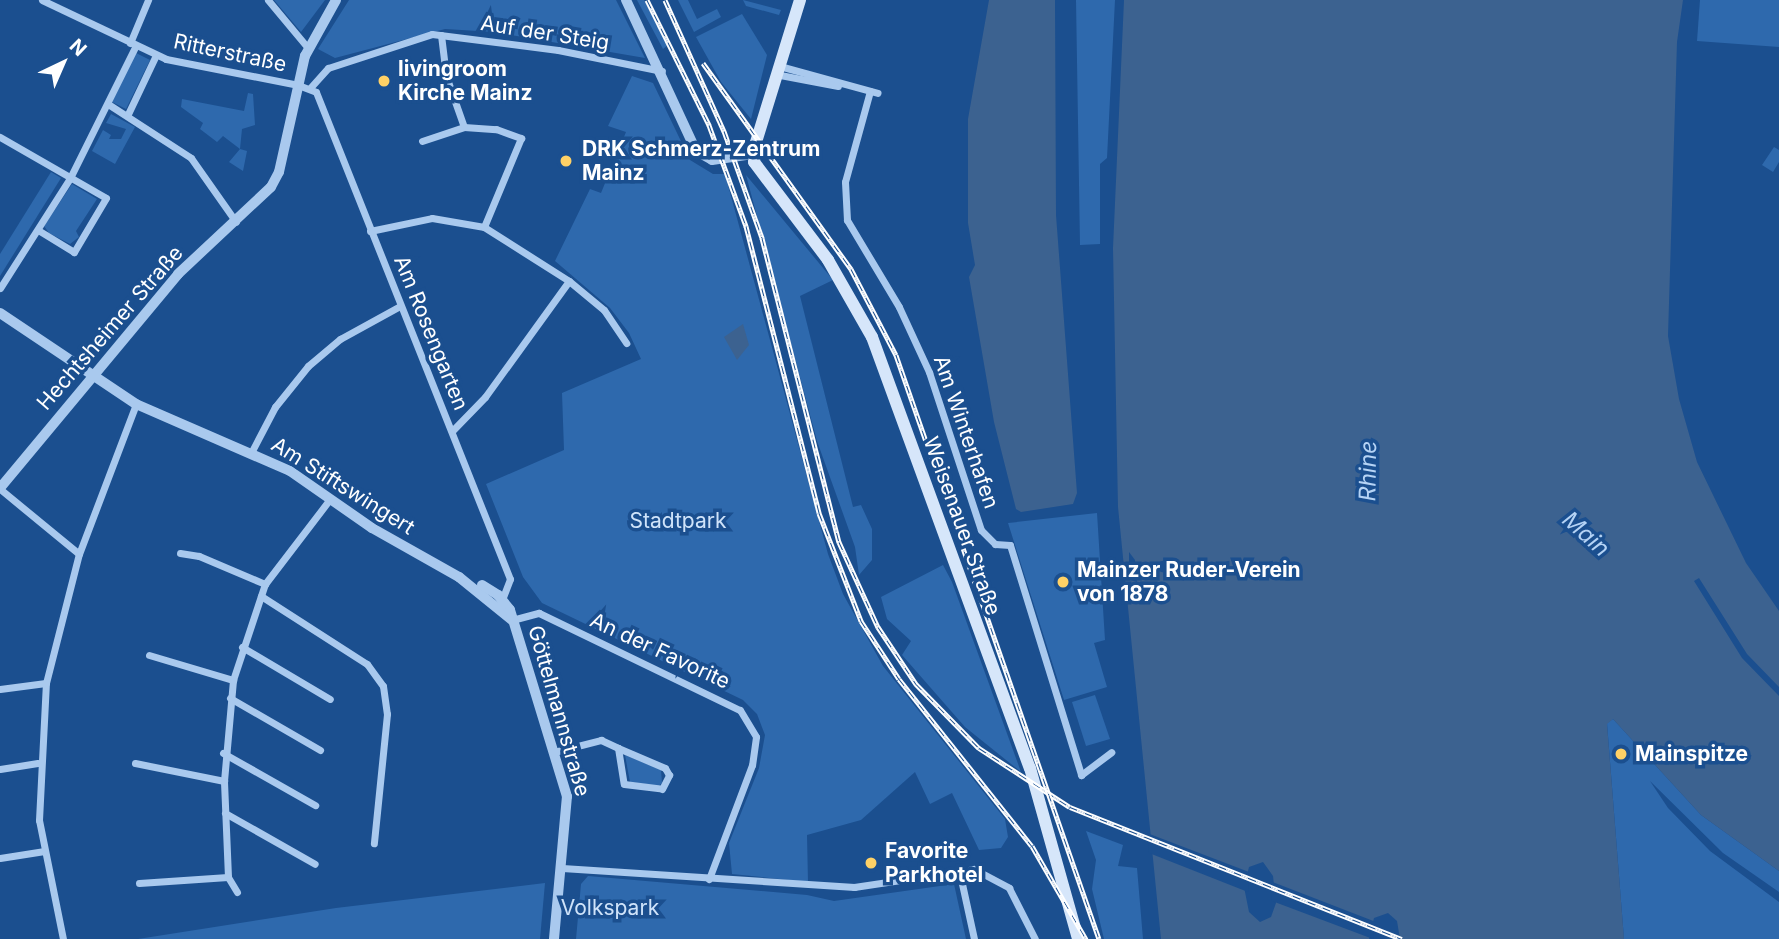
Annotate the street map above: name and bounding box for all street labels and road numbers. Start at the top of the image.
street label: Auf der Steig [479,10,611,56]
street label: Ritterstraße [171,29,289,77]
street label: Hechtsheimer Straße [32,241,188,415]
street label: Am Rosengarten [388,252,474,414]
street label: Am Winterhafen [928,352,1004,512]
street label: Am Stiftswingert [267,432,419,540]
street label: Weisenauer Straße [918,433,1006,619]
street label: An der Favorite [586,608,734,694]
street label: Göttelmannstraße [523,623,595,799]

